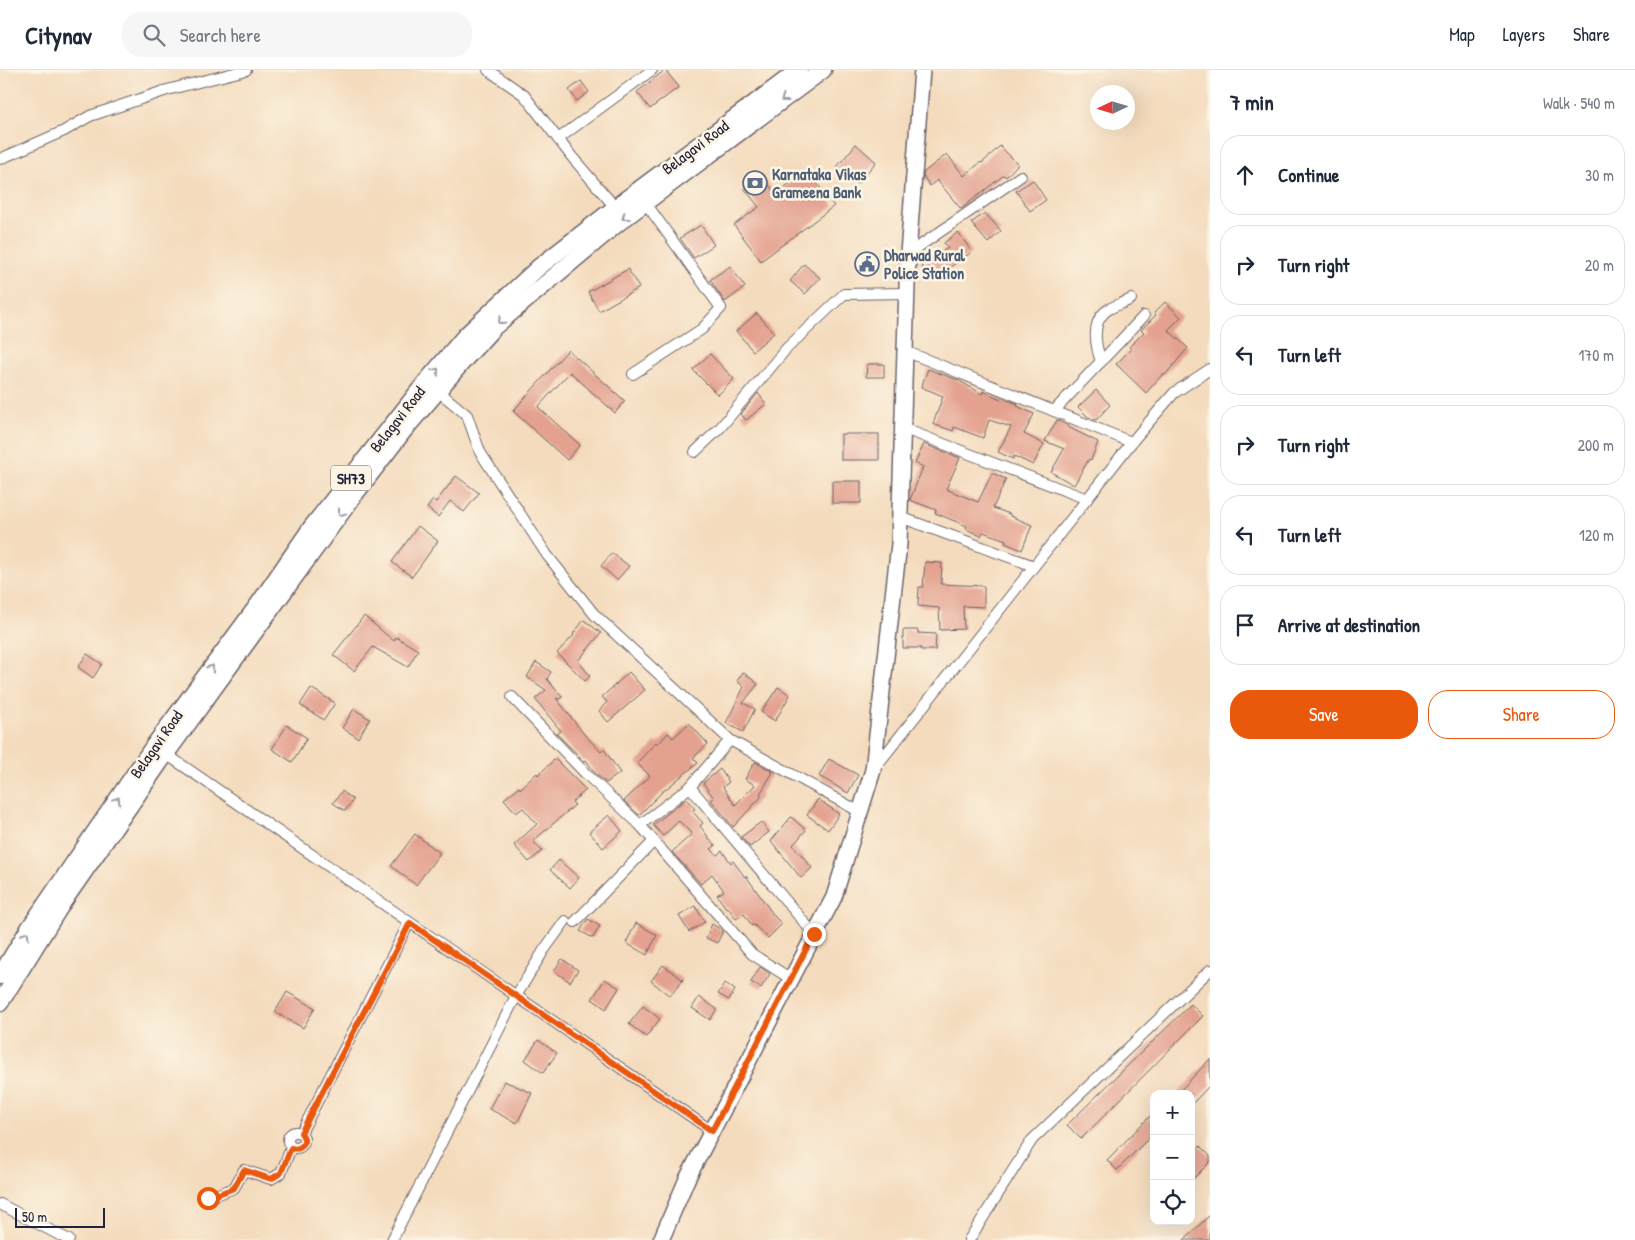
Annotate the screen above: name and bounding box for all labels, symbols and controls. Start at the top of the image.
search box [122,12,472,57]
text: Citynav [25,19,92,51]
icon: search [140,21,168,49]
text: Search here [180,22,261,48]
text: Map [1449,22,1475,47]
text: Layers [1503,22,1545,47]
text: Share [1573,22,1610,47]
north arrow [1090,85,1135,130]
text: 7 min [1230,88,1274,117]
text: Walk · 540 m [1543,92,1615,114]
one-way arrow [780,93,790,102]
street label: Belagavi Road [657,115,733,179]
icon: ahead [1231,161,1259,189]
text: Continue [1278,162,1339,188]
place label: Karnataka Vikas Grameena Bank [772,163,867,203]
text: 30 m [1585,164,1614,186]
bank icon: Karnataka Vikas Grameena Bank [742,170,768,196]
one-way arrow [621,211,631,220]
place label: Dharwad Rural Police Station [884,244,965,284]
public building icon: Dharwad Rural Police Station [854,251,880,277]
icon: right [1231,251,1259,279]
text: Turn right [1278,252,1349,278]
text: 20 m [1585,254,1614,276]
one-way arrow [497,315,506,324]
icon: left [1231,341,1259,369]
text: Turn left [1278,342,1341,368]
text: 170 m [1579,344,1614,366]
one-way arrow [430,368,438,377]
street label: Belagavi Road [364,381,430,457]
icon: right [1231,431,1259,459]
text: Turn right [1278,432,1349,458]
text: 200 m [1578,434,1614,456]
road number: SH73 [331,466,371,490]
one-way arrow [338,507,347,517]
icon: left [1231,521,1259,549]
text: Turn left [1278,522,1341,548]
text: 120 m [1579,524,1614,546]
icon: arrive [1231,611,1259,639]
text: Arrive at destination [1278,612,1420,638]
one-way arrow [205,664,214,674]
button: Save [1230,690,1418,739]
button: Share [1428,690,1615,739]
street label: Belagavi Road [125,706,187,782]
one-way arrow [110,796,120,805]
route end [803,923,826,946]
one-way arrow [19,931,29,940]
map controls [1150,1090,1195,1225]
button: + [1150,1090,1195,1135]
button: − [1150,1135,1195,1180]
button: locate [1150,1180,1195,1225]
route start [197,1187,220,1210]
scale bar [15,1205,105,1228]
text: 50 m [22,1207,47,1226]

